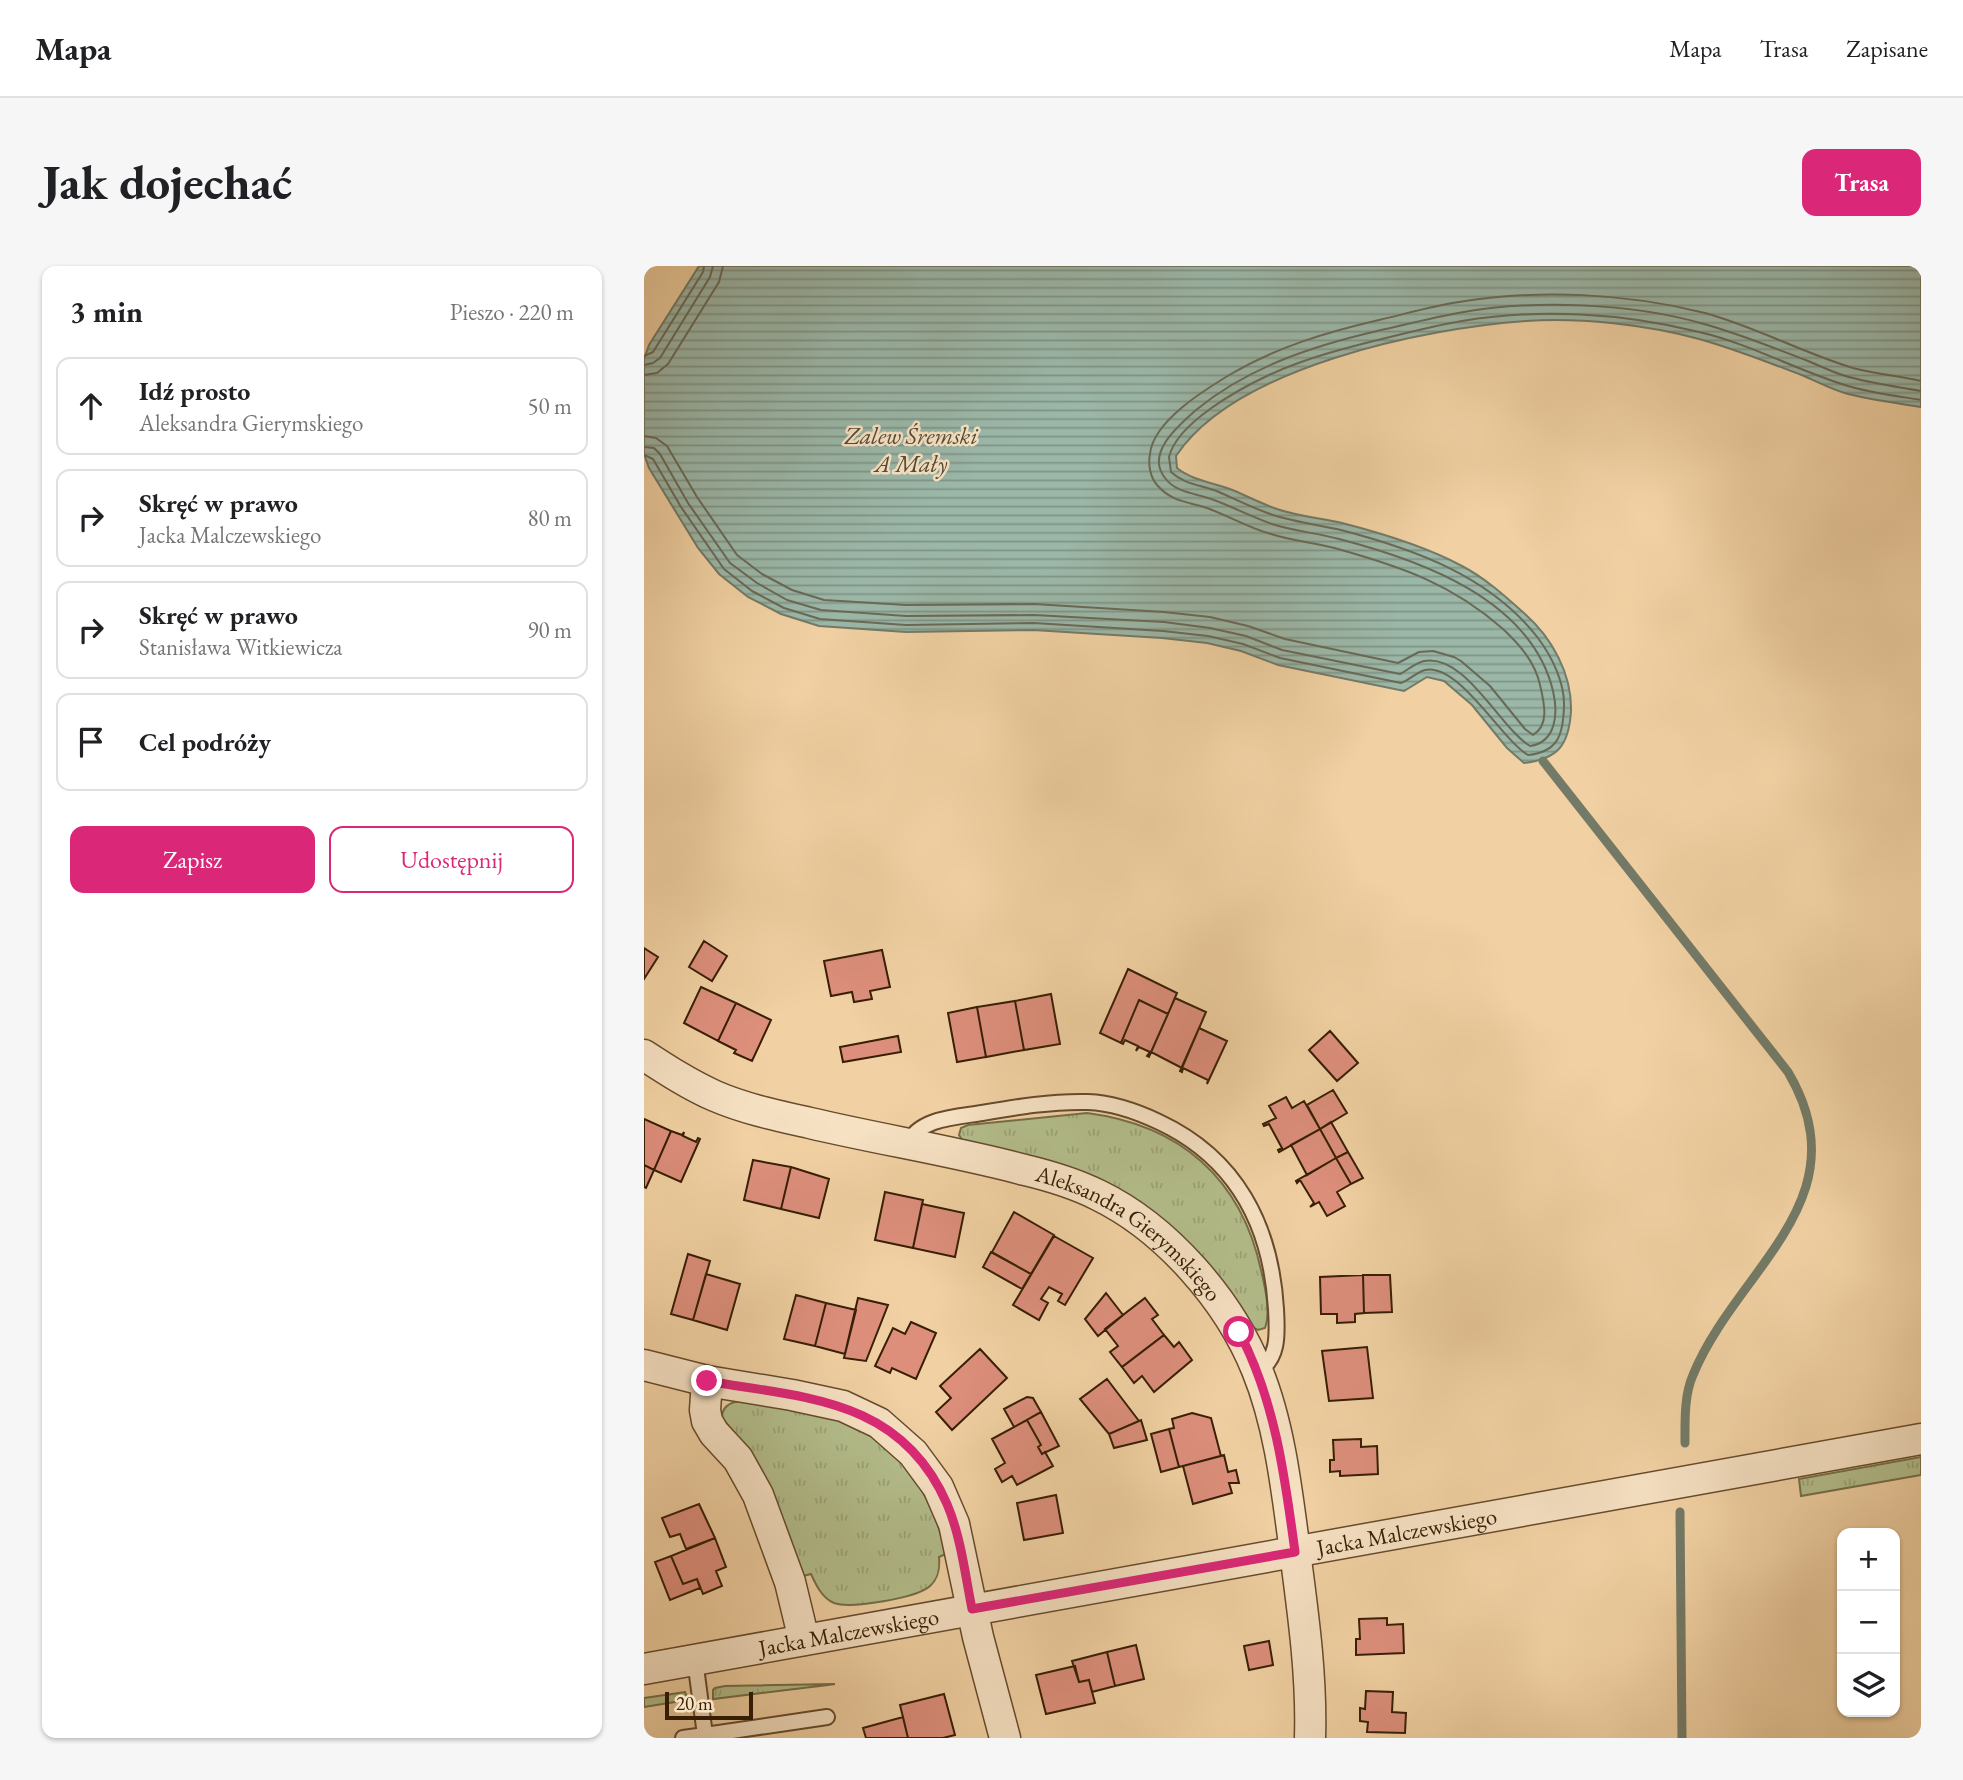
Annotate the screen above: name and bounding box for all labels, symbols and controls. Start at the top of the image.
text: Mapa [35,27,112,70]
text: Mapa [1669,33,1722,64]
text: Trasa [1760,33,1808,64]
text: Zapisane [1846,33,1928,64]
button: Trasa [1802,149,1921,216]
text: Jak dojechać [42,150,292,214]
text: 3 min [70,292,143,331]
text: Pieszo · 220 m [450,297,574,327]
text: Idź prosto [139,374,250,408]
icon: ahead [72,387,110,425]
text: 50 m [527,391,572,421]
text: Aleksandra Gierymskiego [139,408,363,438]
water label: Zalew Śremski A Mały [843,420,978,479]
text: Skręć w prawo [139,486,298,520]
icon: right [72,499,110,537]
text: 80 m [527,503,572,533]
text: Jacka Malczewskiego [139,520,321,550]
text: Skręć w prawo [139,598,298,632]
icon: right [72,611,110,649]
text: 90 m [527,615,572,645]
text: Stanisława Witkiewicza [139,632,343,662]
icon: arrive [72,723,110,761]
text: Cel podróży [139,725,271,759]
button: Zapisz [70,826,315,893]
button: Udostępnij [329,826,574,893]
street label: Aleksandra Gierymskiego [1031,1158,1229,1307]
route start [1223,1316,1254,1347]
route end [691,1365,722,1396]
street label: Jacka Malczewskiego [1312,1501,1499,1563]
map controls [1837,1528,1900,1717]
button: + [1837,1528,1900,1591]
button: − [1837,1591,1900,1654]
street label: Jacka Malczewskiego [754,1601,941,1663]
button: layers [1837,1654,1900,1717]
scale bar [665,1689,752,1721]
text: 20 m [676,1691,713,1716]

